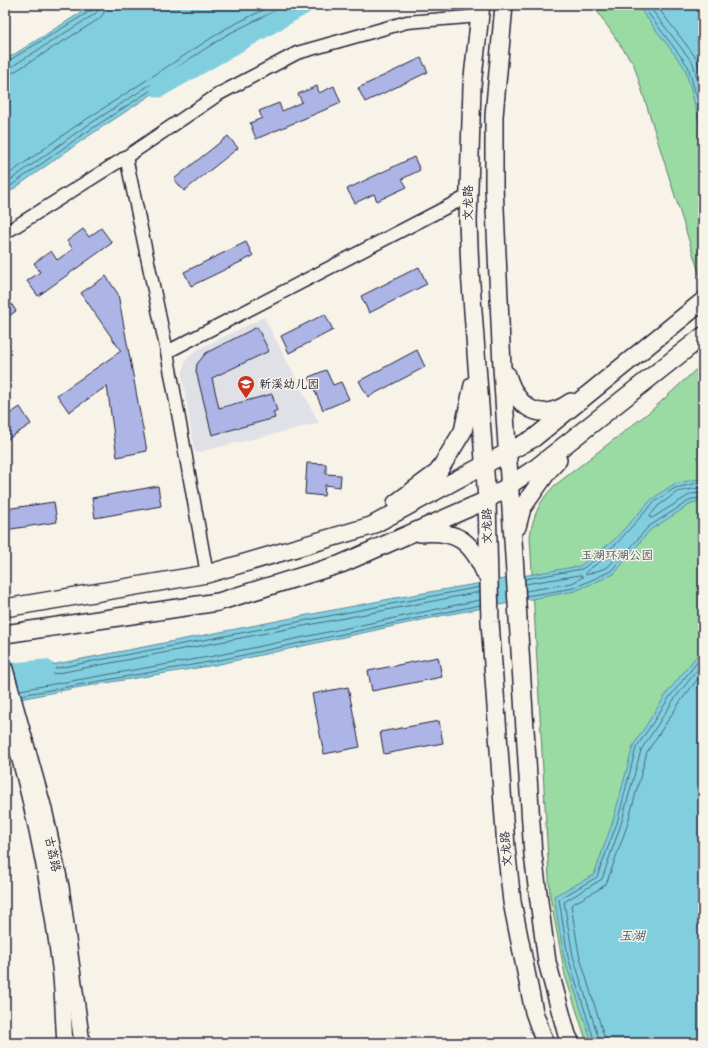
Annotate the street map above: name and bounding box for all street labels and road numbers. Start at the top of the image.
street label: 文龙路 [461,185,476,221]
street label: 文龙路 [480,508,495,544]
street label: 文龙路 [497,830,516,868]
street label: 古荔路 [41,835,64,873]

